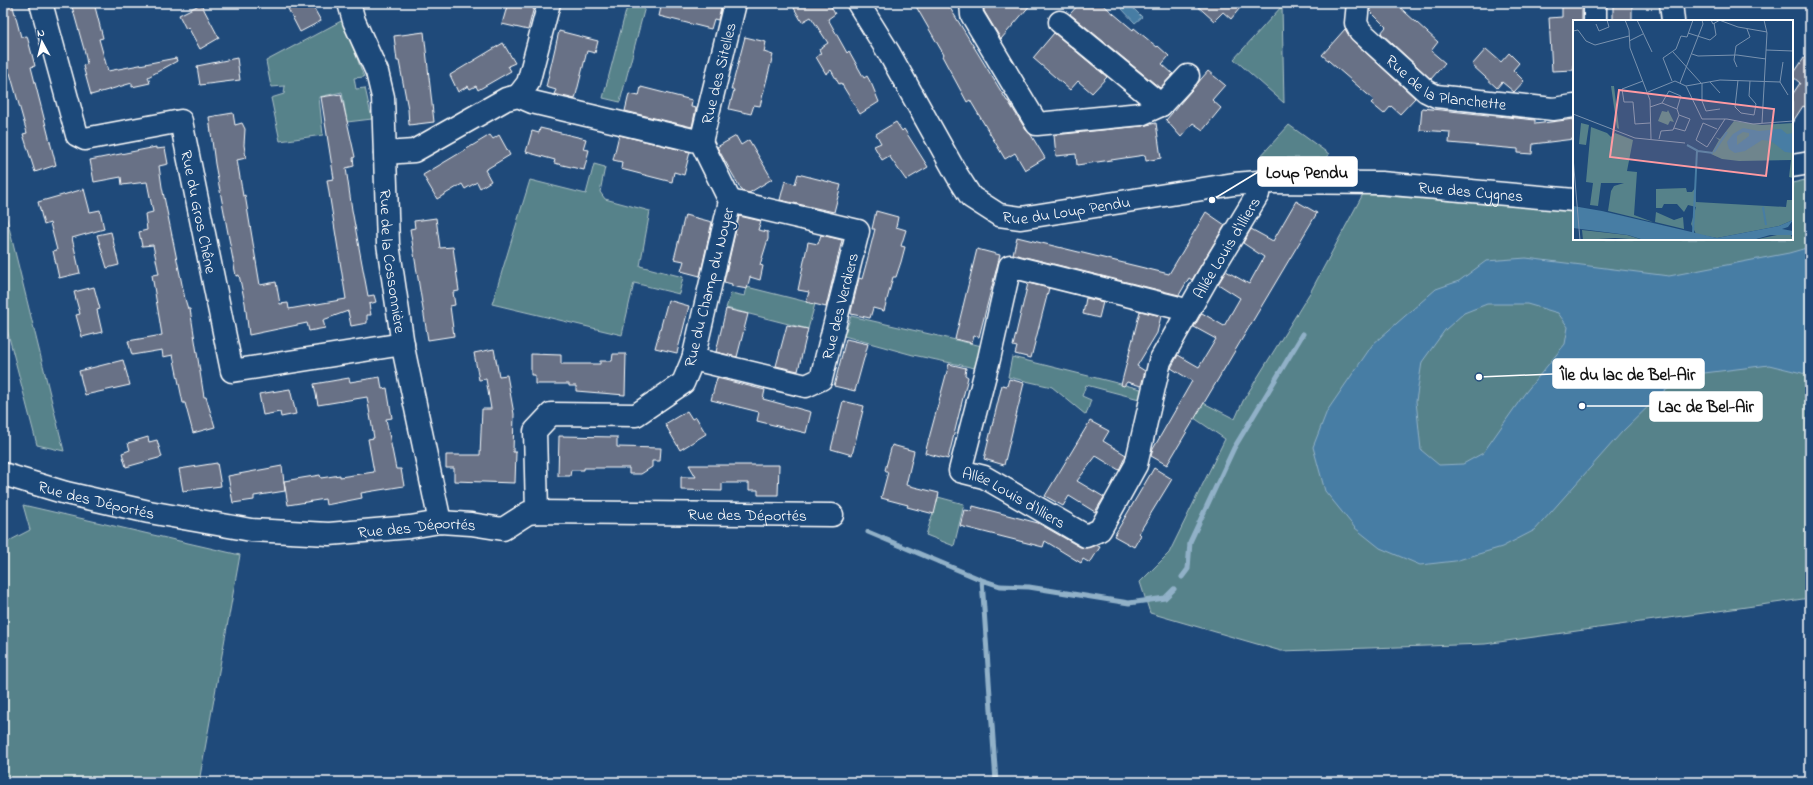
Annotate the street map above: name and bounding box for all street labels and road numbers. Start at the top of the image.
street label: Rue des Sitelles [696,20,744,127]
street label: Rue de la Planchette [1379,50,1508,118]
street label: Rue du Gros Chêne [173,148,222,277]
street label: Rue des Cygnes [1417,176,1524,209]
street label: Rue de la Cossonnière [372,189,411,336]
street label: Rue du Loup Pendu [1001,191,1132,232]
street label: Allée Louis d'Illiers [1188,193,1268,304]
street label: Rue du Champ du Noyer [679,205,741,370]
street label: Rue des Verdiers [816,251,866,362]
street label: Allée Louis d'Illiers [959,462,1070,536]
street label: Rue des Déportés [35,475,156,527]
street label: Rue des Déportés [688,504,807,529]
street label: Rue des Déportés [357,512,478,545]

